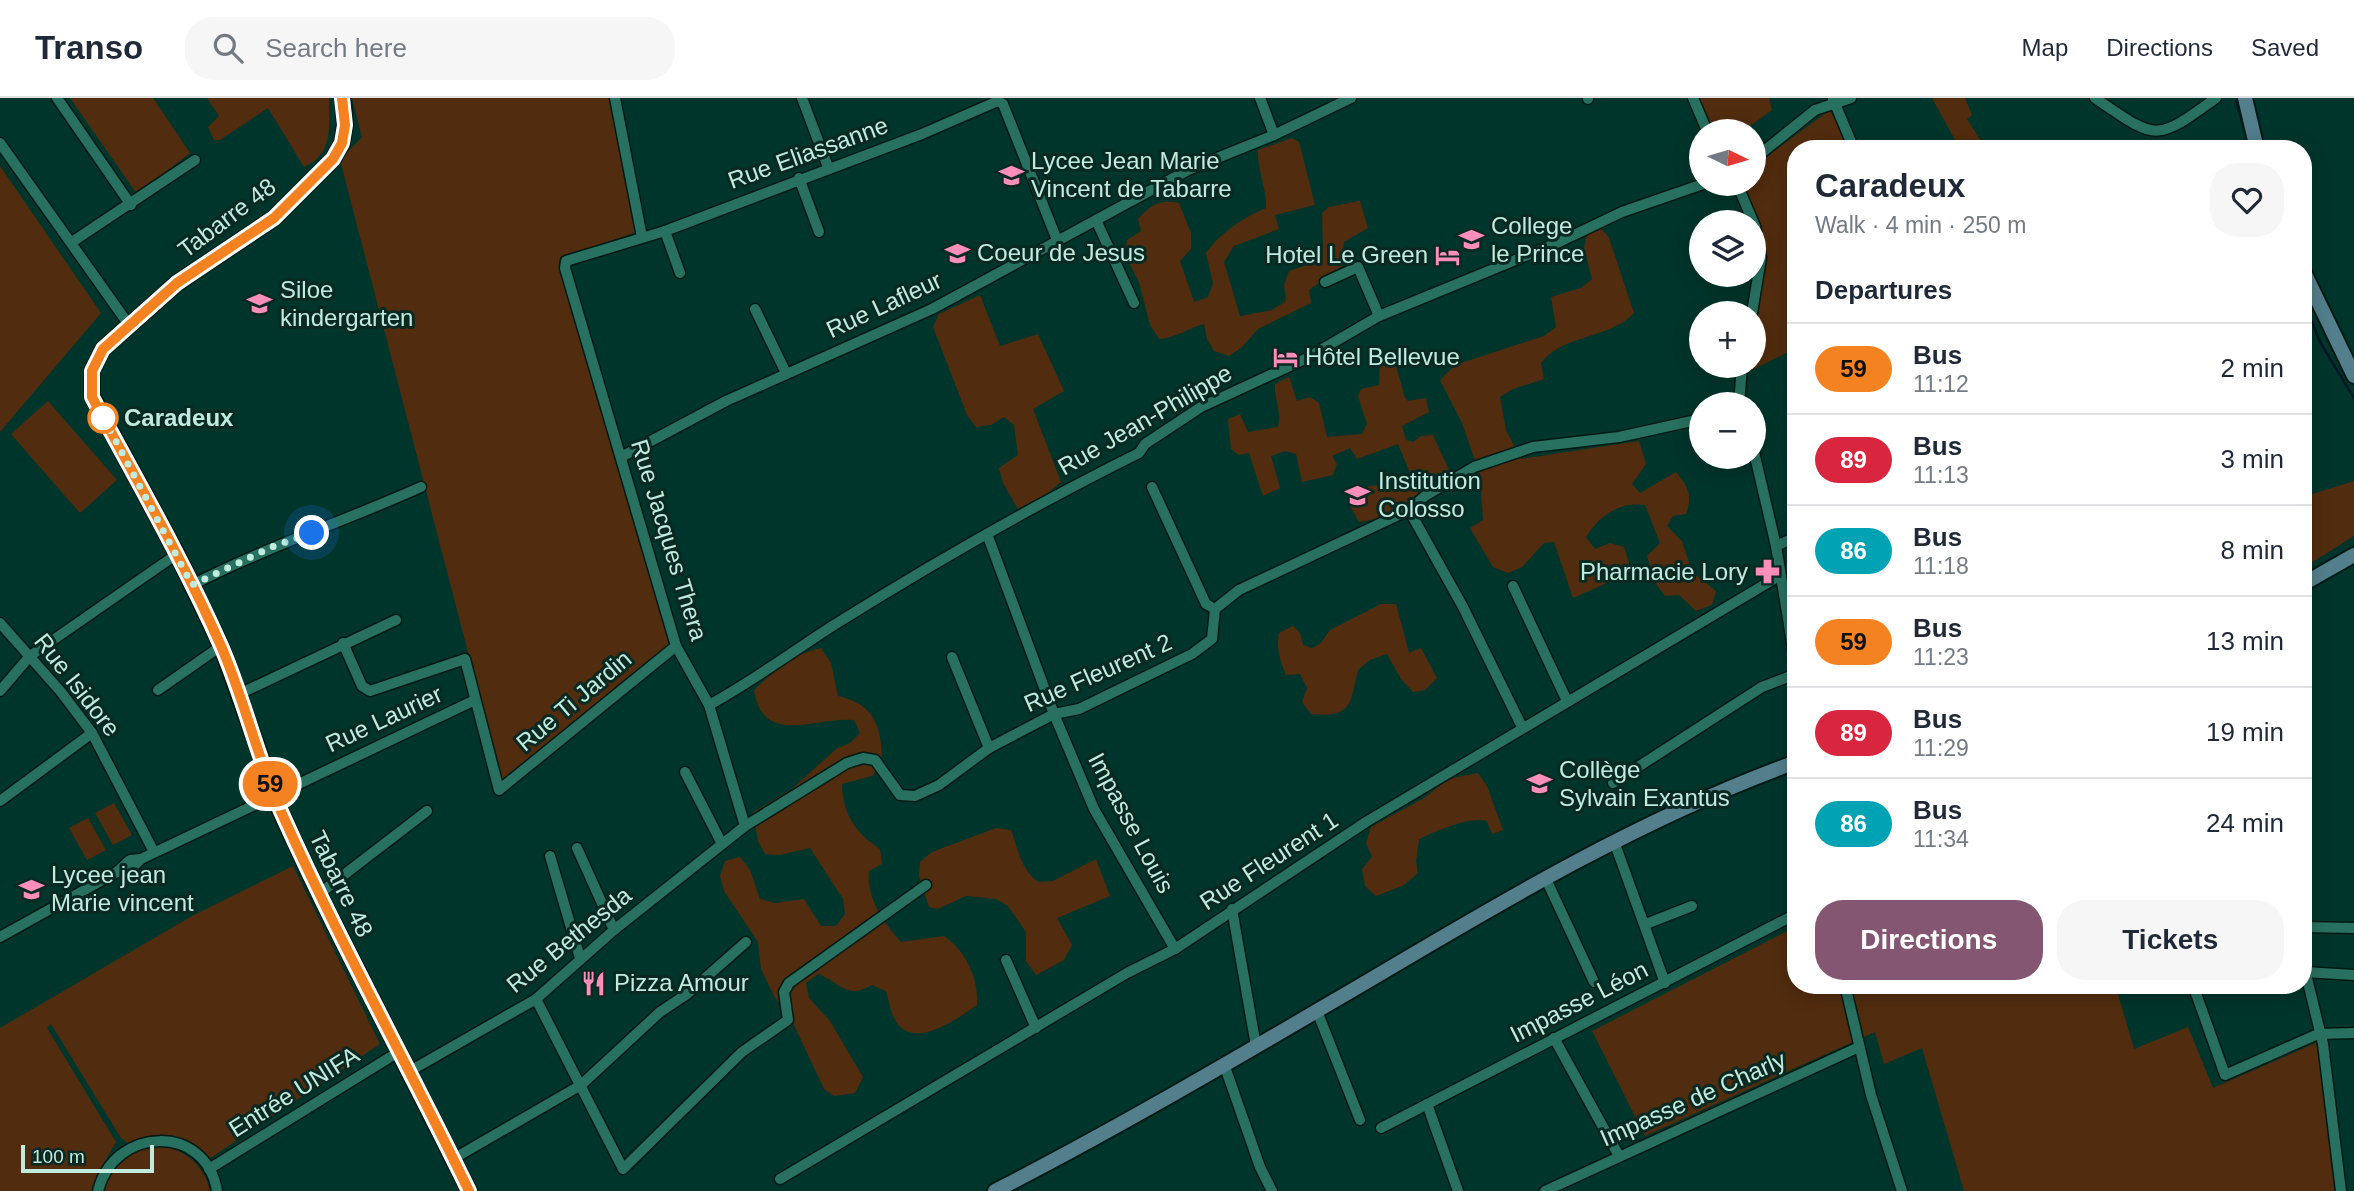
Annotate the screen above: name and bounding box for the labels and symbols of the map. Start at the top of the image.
street label: Rue Eliassanne [724,111,891,194]
north arrow [1689,119,1766,196]
place label: Lycee Jean Marie Vincent de Tabarre [1031,147,1232,202]
school or university icon: Lycee Jean Marie Vincent de Tabarre [997,161,1025,189]
street label: Tabarre 48 [173,172,281,263]
place label: College le Prince [1491,212,1584,267]
school or university icon: College le Prince [1457,226,1485,254]
school or university icon: Coeur de Jesus [943,239,971,267]
place label: Coeur de Jesus [977,239,1145,266]
place label: Hotel Le Green [1265,241,1428,268]
hotel icon: Hotel Le Green [1434,241,1462,269]
street label: Rue Lafleur [822,266,946,343]
place label: Siloe kindergarten [280,276,413,331]
school or university icon: Siloe kindergarten [246,290,274,318]
hotel icon: Hôtel Bellevue [1271,343,1299,371]
place label: Hôtel Bellevue [1305,343,1460,370]
street label: Rue Jean-Philippe [1053,359,1236,480]
marker: Caradeux [88,403,118,433]
place label: Caradeux [124,404,234,431]
street label: Rue Jacques Thera [626,436,713,644]
place label: Institution Colosso [1378,467,1481,522]
school or university icon: Institution Colosso [1344,481,1372,509]
your location [294,515,329,550]
place label: Pharmacie Lory [1580,558,1748,585]
pharmacy icon: Pharmacie Lory [1754,558,1782,586]
street label: Rue Isidore [29,628,126,741]
street label: Rue Fleurent 2 [1020,628,1176,717]
street label: Rue Ti Jardin [511,645,637,756]
street label: Rue Laurier [321,680,446,757]
street label: Impasse Louis [1083,748,1180,897]
place label: Collège Sylvain Exantus [1559,756,1730,811]
line badge: 59 [238,761,302,807]
school or university icon: Collège Sylvain Exantus [1525,770,1553,798]
street label: Rue Fleurent 1 [1195,806,1343,915]
street label: Tabarre 48 [304,826,379,941]
place label: Lycee jean Marie vincent [51,861,194,916]
school or university icon: Lycee jean Marie vincent [17,875,45,903]
street label: Rue Bethesda [501,881,637,998]
street label: Impasse Léon [1505,955,1652,1048]
restaurant icon: Pizza Amour [580,969,608,997]
place label: Pizza Amour [614,969,749,996]
street label: Entrée UNIFA [224,1041,364,1142]
street label: Impasse de Charly [1596,1046,1790,1152]
scale bar [21,1142,154,1174]

